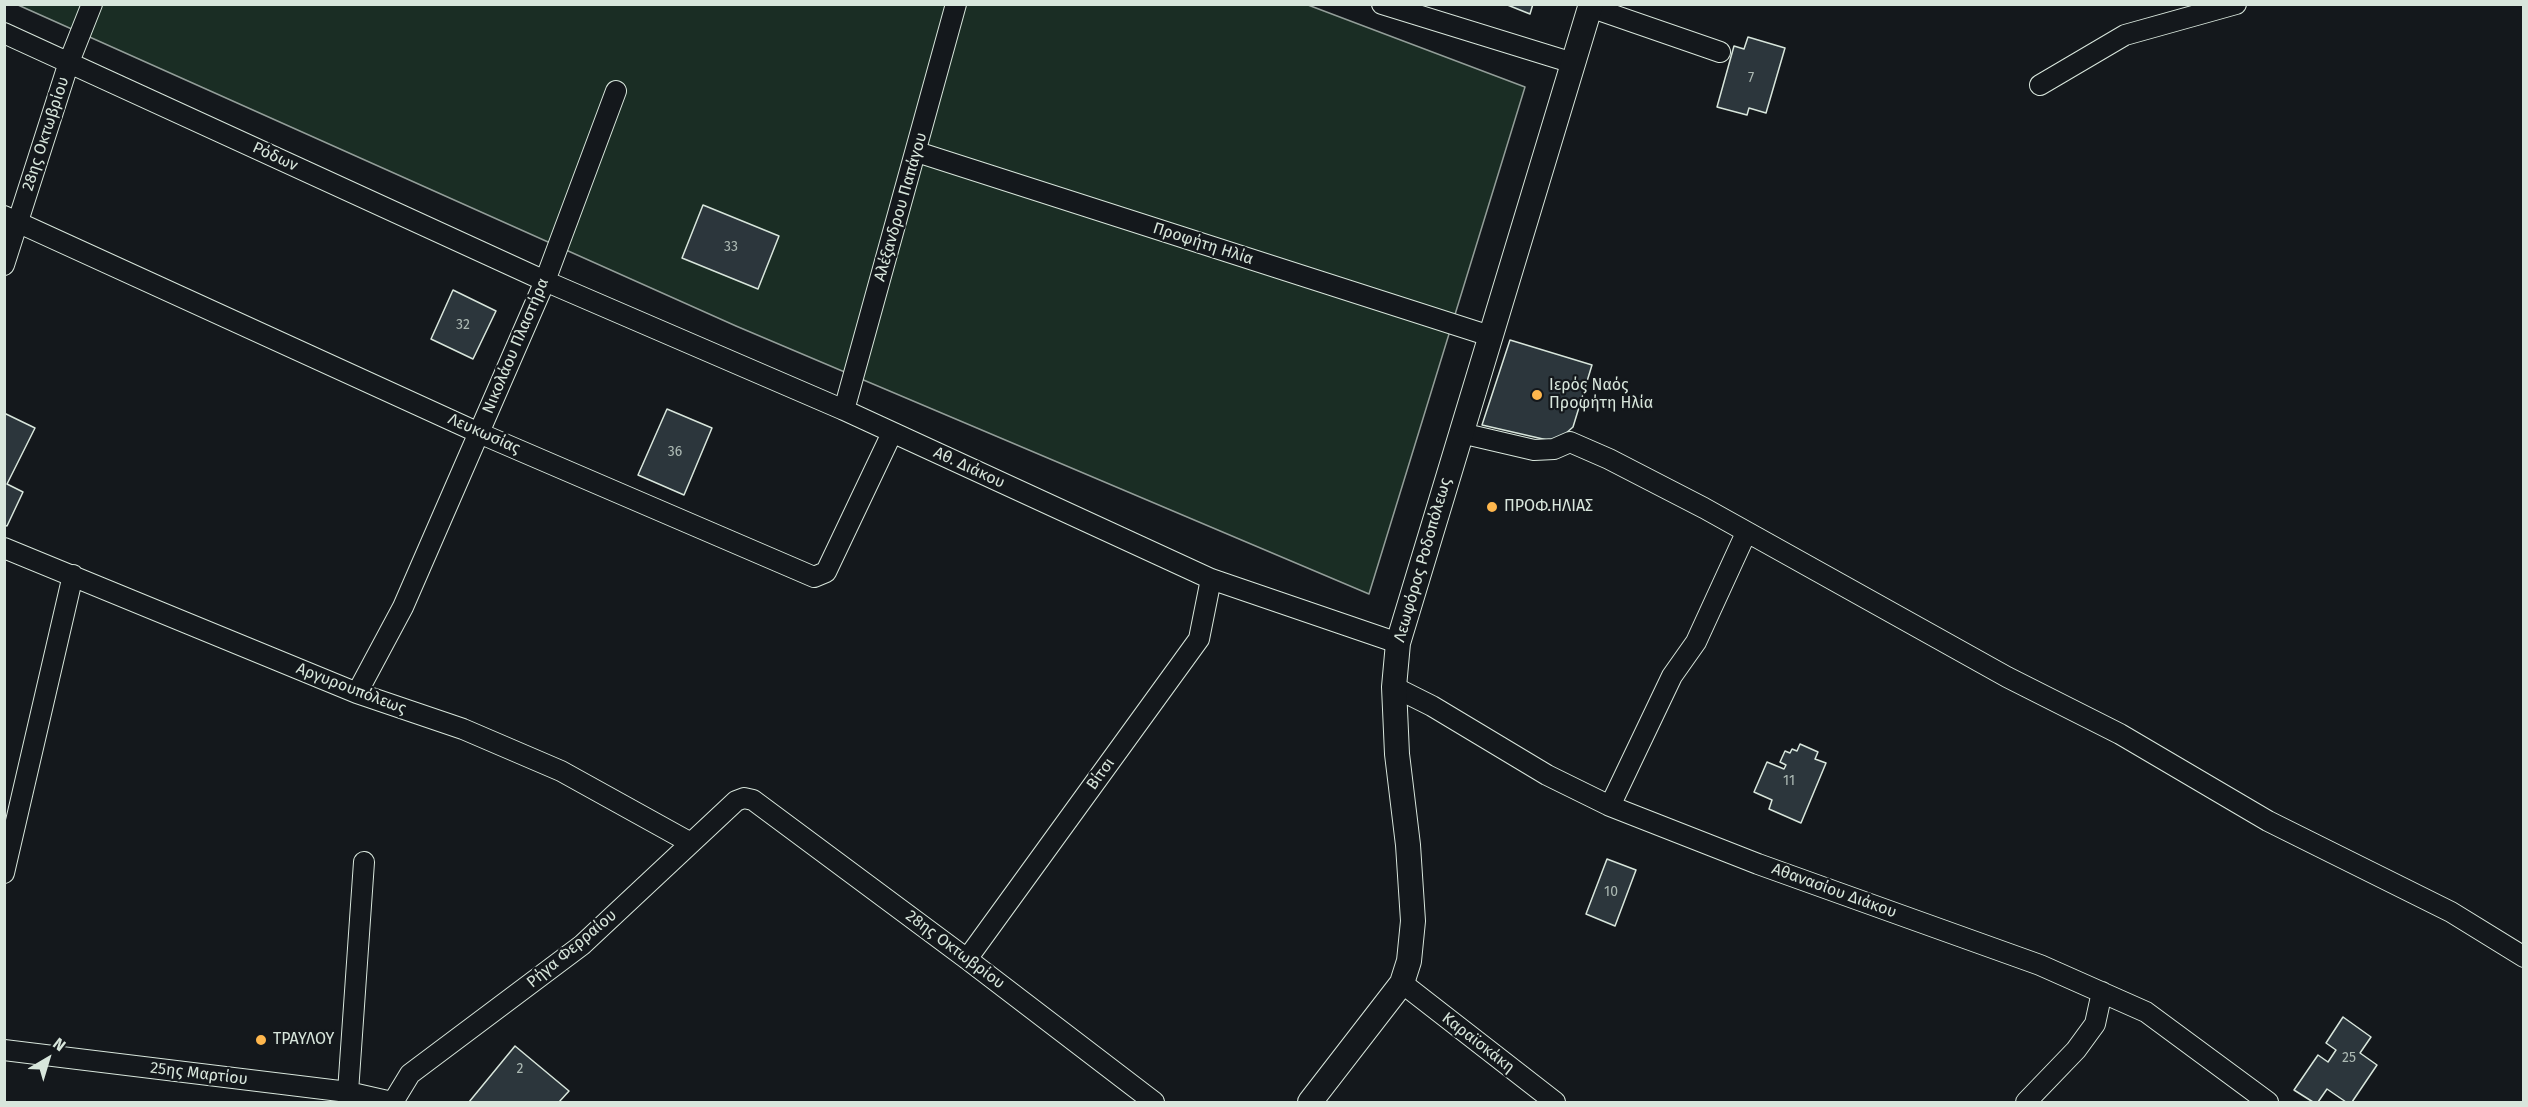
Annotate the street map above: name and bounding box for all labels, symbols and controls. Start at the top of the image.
house number: 7 [1748,70,1754,86]
street label: 28ης Οκτωβρίου [19,75,73,193]
street label: Αλέξανδρου Παπάγου [871,130,931,284]
street label: Ρόδων [249,138,301,176]
street label: Προφήτη Ηλία [1150,219,1256,269]
house number: 33 [724,239,738,255]
street label: Νικολάου Πλαστήρα [479,275,553,417]
house number: 32 [456,317,470,333]
place label: Ιερός Ναός Προφήτη Ηλία [1549,376,1653,414]
marker: Ιερός Ναός Προφήτη Ηλία [1530,388,1544,402]
street label: Λευκωσίας [445,410,523,458]
street label: Αθ. Διάκου [930,443,1008,493]
house number: 36 [668,444,682,460]
street label: Λεωφόρος Ροδοπόλεως [1390,476,1456,644]
place label: ΠΡΟΦ.ΗΛΙΑΣ [1504,497,1593,517]
marker: ΠΡΟΦ.ΗΛΙΑΣ [1485,500,1499,514]
street label: Αργυρουπόλεως [293,659,409,719]
street label: Βίτσι [1083,754,1119,794]
house number: 11 [1783,773,1795,789]
street label: Αθανασίου Διάκου [1769,859,1899,923]
house number: 10 [1604,884,1618,900]
street label: Ρήγα Φερραίου [523,906,621,992]
street label: 28ης Οκτωβρίου [902,907,1008,993]
street label: Καραϊσκάκη [1438,1009,1518,1077]
north arrow [18,1029,78,1089]
place label: ΤΡΑΥΛΟΥ [273,1030,334,1050]
marker: ΤΡΑΥΛΟΥ [254,1033,268,1047]
text: N [49,1034,69,1055]
house number: 25 [2342,1050,2356,1066]
street label: 25ης Μαρτίου [149,1058,249,1090]
house number: 2 [517,1061,523,1077]

